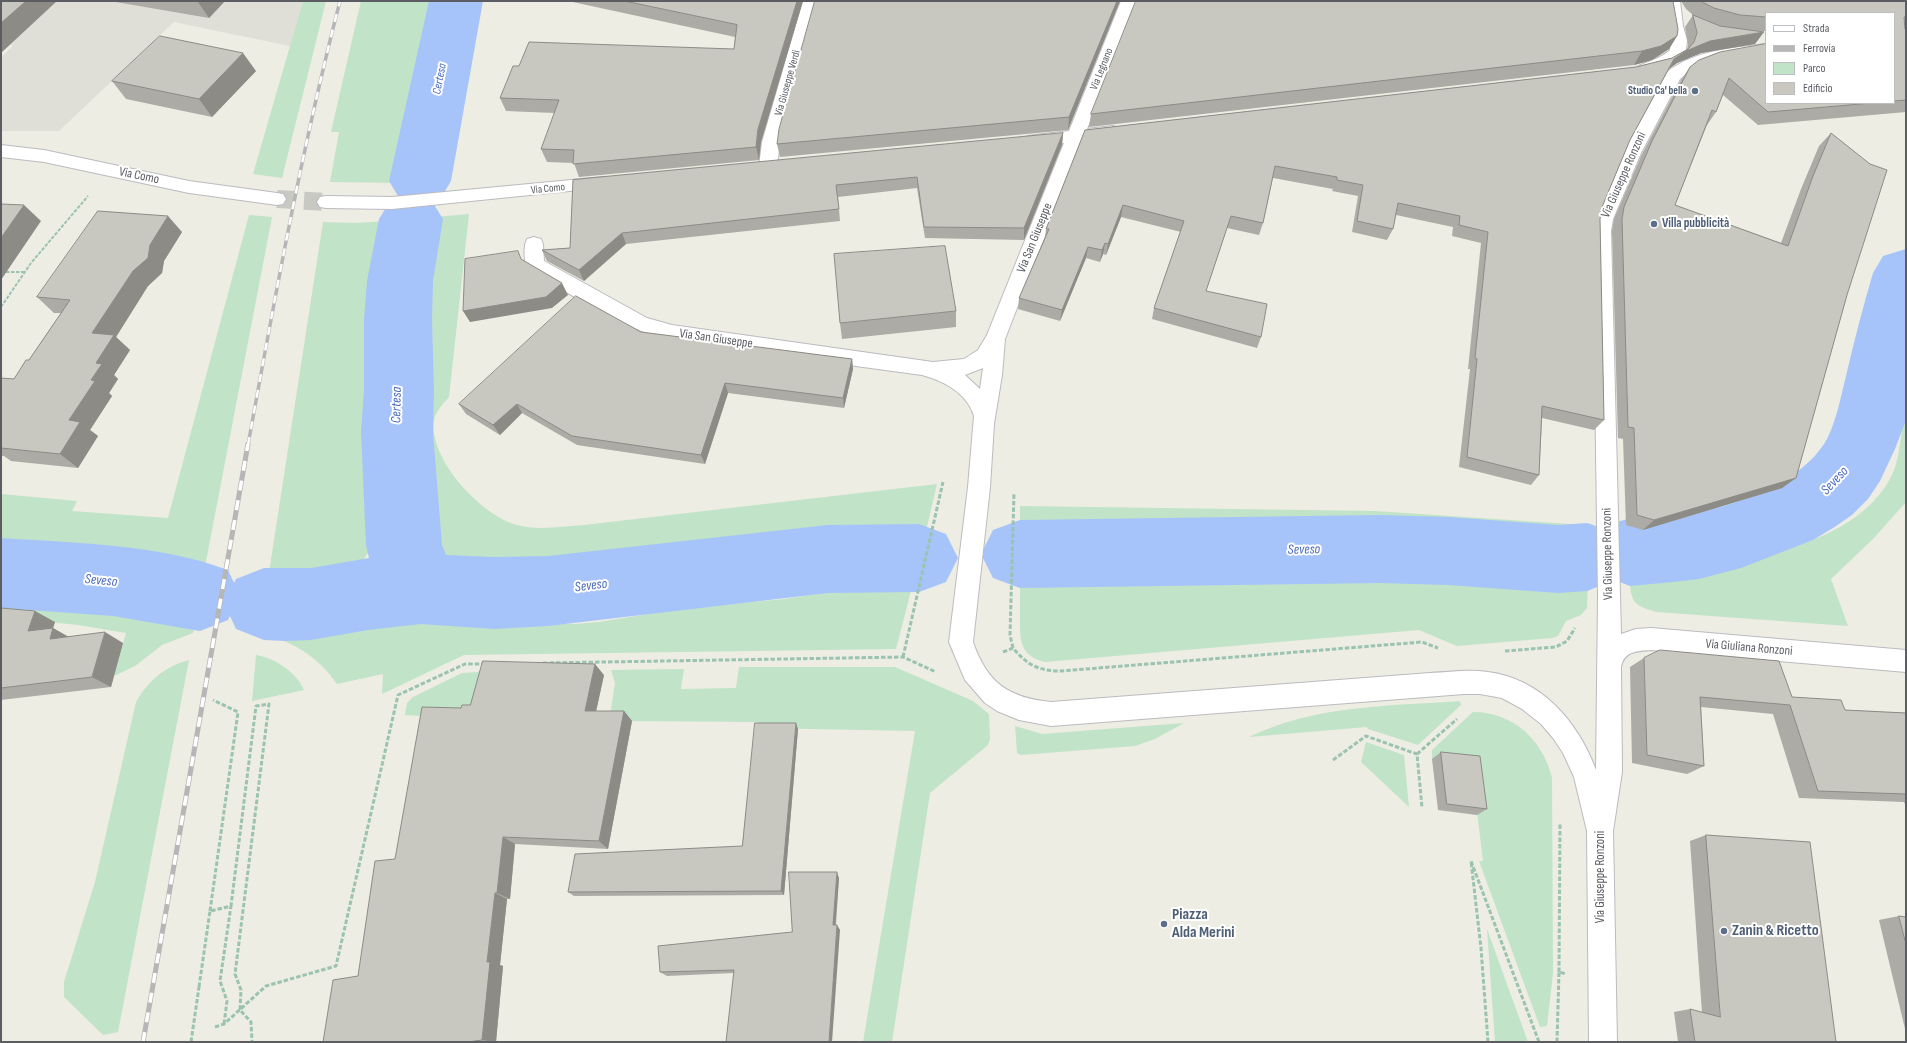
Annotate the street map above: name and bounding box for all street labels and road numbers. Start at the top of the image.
street label: Via Legnano [1088,46,1116,92]
street label: Via Giuseppe Verdi [772,49,804,117]
street label: Via Giuseppe Ronzoni [1598,130,1650,220]
street label: Via Como [117,164,161,188]
street label: Via Como [530,181,566,197]
street label: Via San Giuseppe [1014,201,1056,275]
street label: Via San Giuseppe [678,326,754,352]
street label: Via Giuseppe Ronzoni [1599,508,1617,600]
street label: Via Giuliana Ronzoni [1705,636,1793,660]
street label: Via Giuseppe Ronzoni [1593,831,1609,923]

